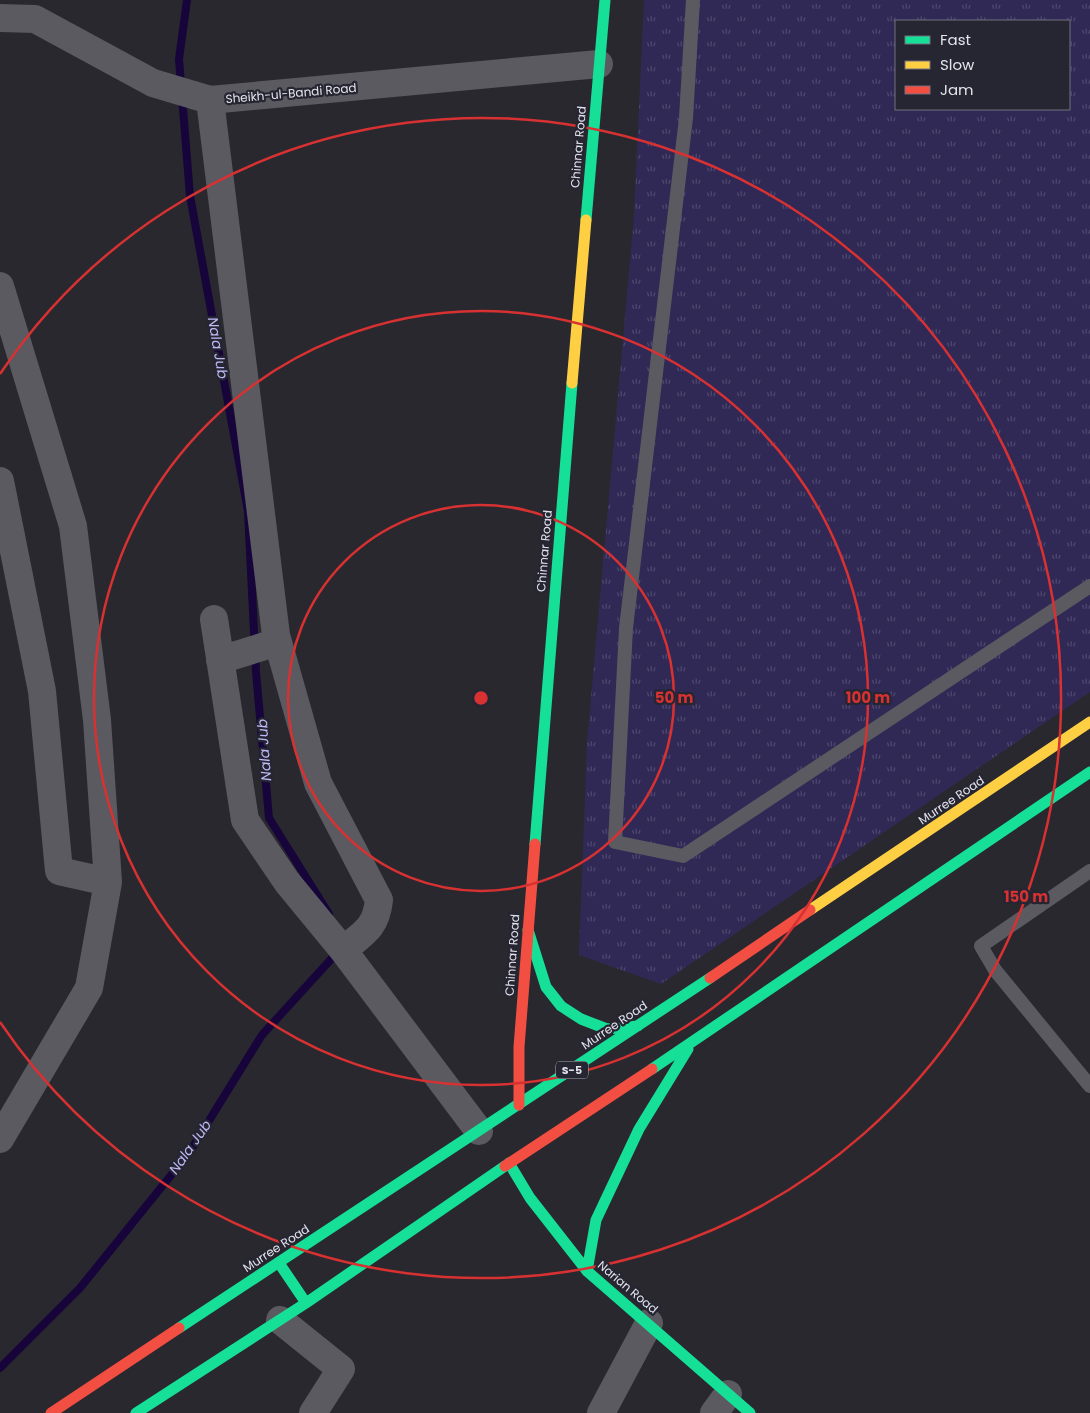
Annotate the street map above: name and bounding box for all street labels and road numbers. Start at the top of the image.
street label: Sheikh-ul-Bandi Road [225,79,357,107]
street label: Chinnar Road [566,105,590,189]
street label: Chinnar Road [532,509,556,593]
street label: Murree Road [915,772,987,828]
street label: Chinnar Road [501,913,523,997]
street label: Murree Road [578,997,650,1053]
road number: S-5 [556,1062,588,1078]
street label: Murree Road [239,1220,313,1276]
street label: Narian Road [594,1257,662,1317]

